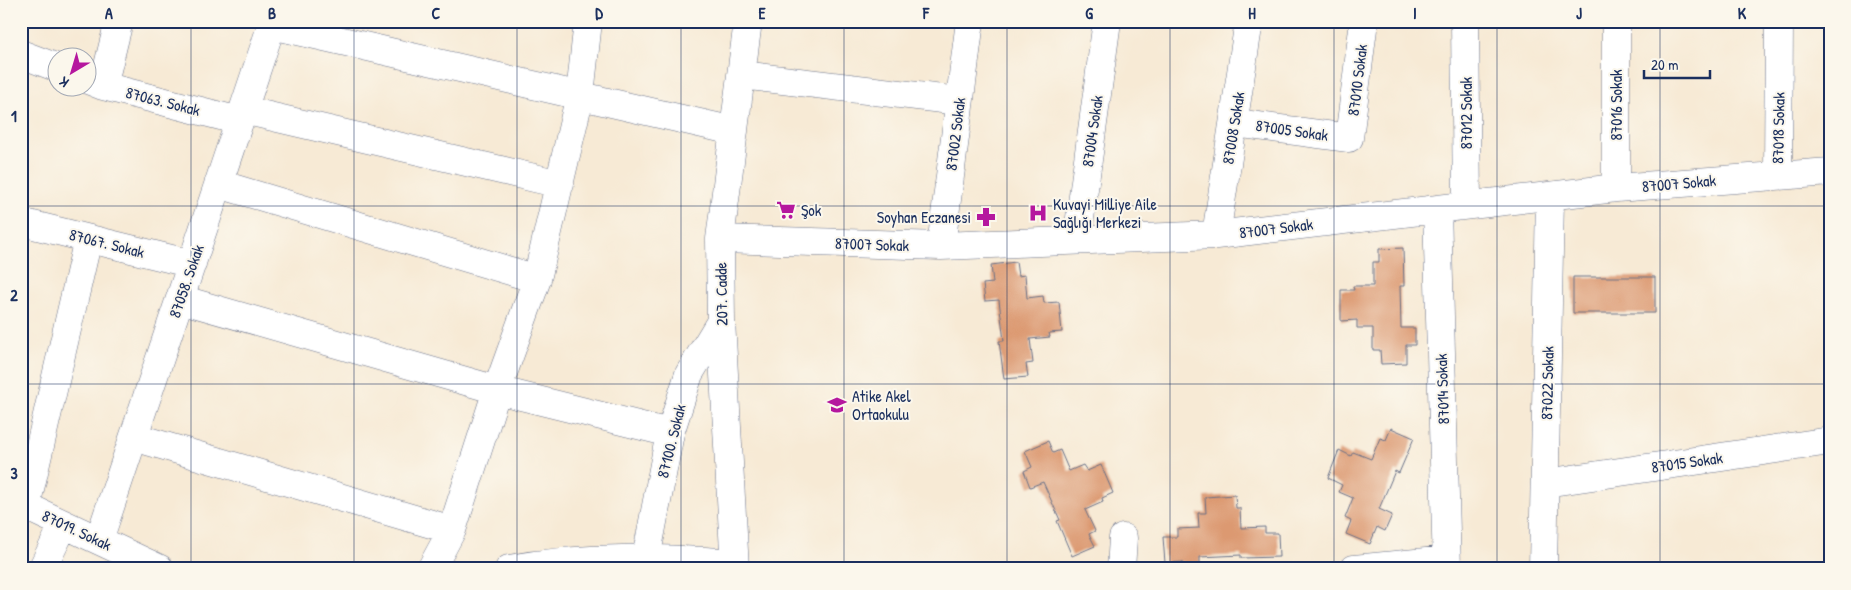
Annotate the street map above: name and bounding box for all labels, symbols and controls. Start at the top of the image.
text: A [105,2,113,24]
text: B [268,2,276,24]
text: C [432,2,441,24]
text: D [595,2,603,24]
text: E [758,2,766,24]
text: F [922,2,930,24]
text: G [1085,2,1093,24]
text: H [1248,2,1256,24]
text: I [1413,2,1417,24]
text: J [1576,2,1582,24]
text: K [1738,2,1747,24]
street label: 87010 Sokak [1342,43,1372,117]
north arrow [48,48,98,98]
scale bar [1644,48,1710,80]
text: 20 m [1651,54,1678,75]
street label: 87016 Sokak [1605,69,1627,141]
text: K [54,72,72,92]
street label: 87012 Sokak [1455,76,1477,149]
street label: 87063. Sokak [123,81,203,121]
street label: 87008 Sokak [1216,90,1250,166]
street label: 87018 Sokak [1766,92,1790,164]
street label: 87004 Sokak [1076,93,1108,168]
street label: 87002 Sokak [940,96,970,172]
text: 1 [11,105,17,127]
street label: 87005 Sokak [1254,114,1330,146]
street label: 87007 Sokak [1641,169,1717,197]
place label: Kuvayi Milliye Aile Sağlığı Merkezi [1053,193,1158,233]
supermarket icon: Şok [775,199,797,221]
place label: Şok [801,199,822,221]
hospital icon: Kuvayi Milliye Aile Sağlığı Merkezi [1027,202,1049,224]
place label: Soyhan Eczanesi [877,206,971,228]
pharmacy icon: Soyhan Eczanesi [975,206,997,228]
street label: 87007 Sokak [1238,213,1314,243]
street label: 87067. Sokak [67,223,147,263]
street label: 87007 Sokak [835,232,910,256]
street label: 87058. Sokak [163,241,209,321]
street label: 207. Cadde [709,261,733,326]
text: 2 [10,284,18,306]
street label: 87022 Sokak [1535,345,1559,420]
street label: 87014 Sokak [1430,353,1454,425]
place label: Atike Akel Ortaokulu [852,385,911,425]
school or university icon: Atike Akel Ortaokulu [826,394,848,416]
street label: 87100. Sokak [651,401,691,480]
street label: 87015 Sokak [1650,446,1724,478]
text: 3 [10,462,18,484]
street label: 87019. Sokak [39,504,116,556]

